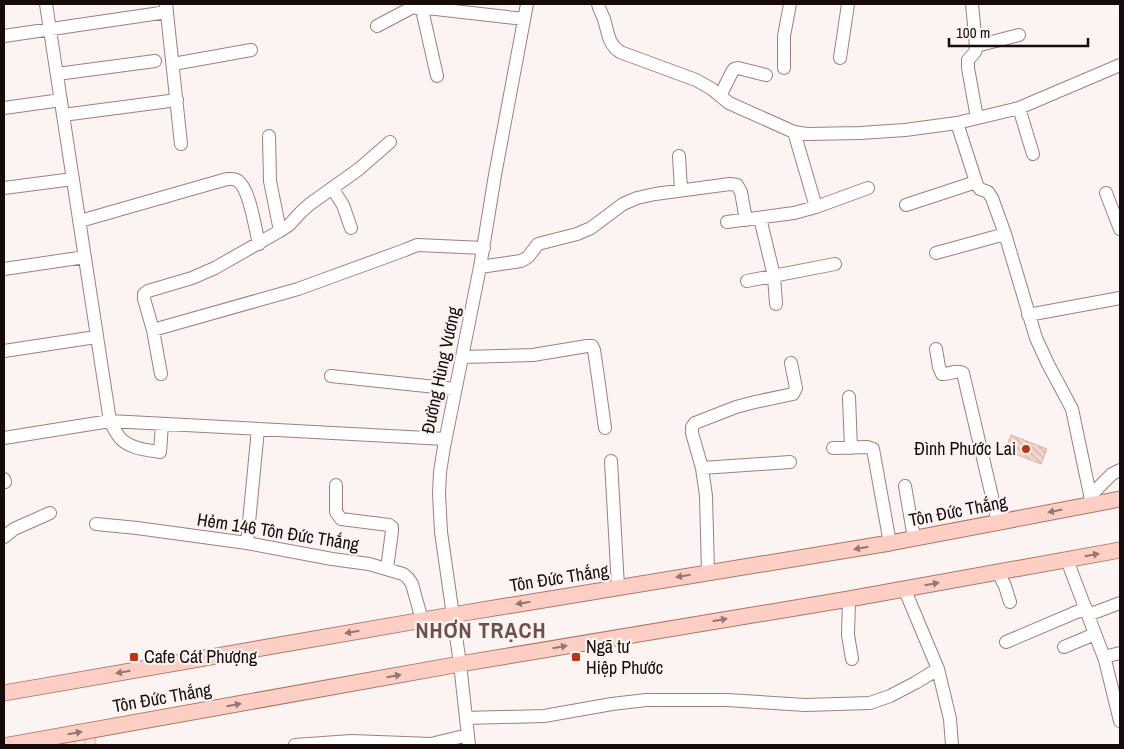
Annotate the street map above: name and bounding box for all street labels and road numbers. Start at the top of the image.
street label: Đường Hùng Vương [415,303,466,436]
street label: Tôn Đức Thắng [907,489,1010,532]
street label: Hẻm 146 Tôn Đức Thắng [195,506,362,557]
street label: Tôn Đức Thắng [508,557,611,598]
street label: Tôn Đức Thắng [111,676,214,718]

